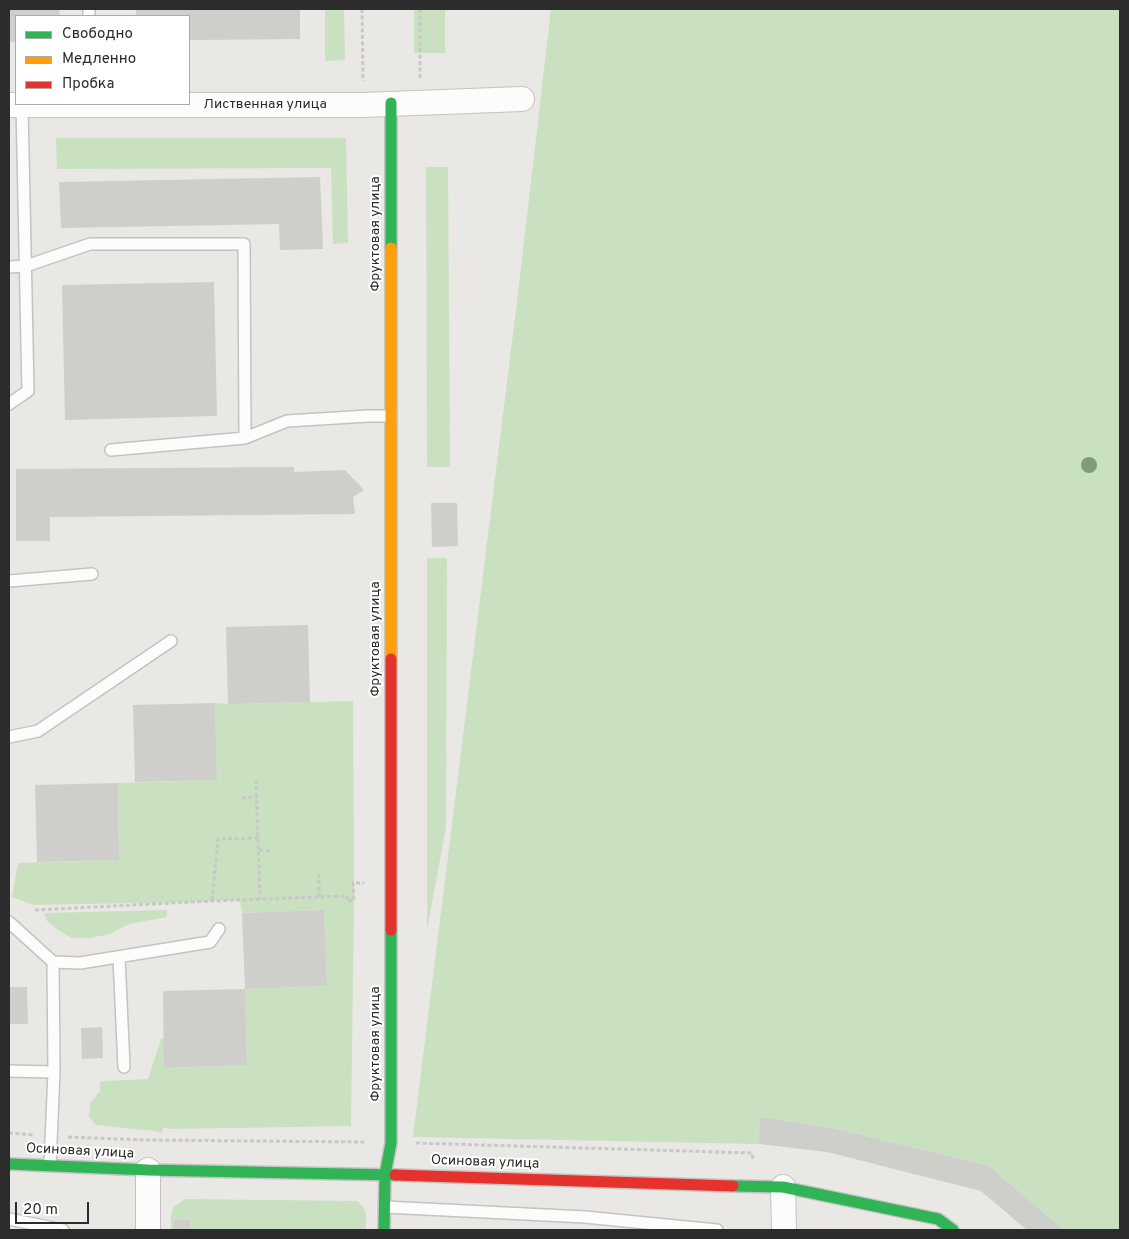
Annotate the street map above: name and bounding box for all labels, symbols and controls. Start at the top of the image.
legend [15,15,190,105]
text: Свободно [62,25,133,44]
text: Медленно [62,50,136,69]
text: Пробка [62,75,114,94]
street label: Лиственная улица [203,97,327,113]
street label: Фруктовая улица [368,176,384,292]
street label: Фруктовая улица [368,581,384,697]
street label: Фруктовая улица [368,986,384,1102]
street label: Осиновая улица [25,1141,135,1163]
street label: Осиновая улица [431,1153,539,1173]
scale bar [18,1192,91,1224]
text: 20 m [23,1201,58,1220]

